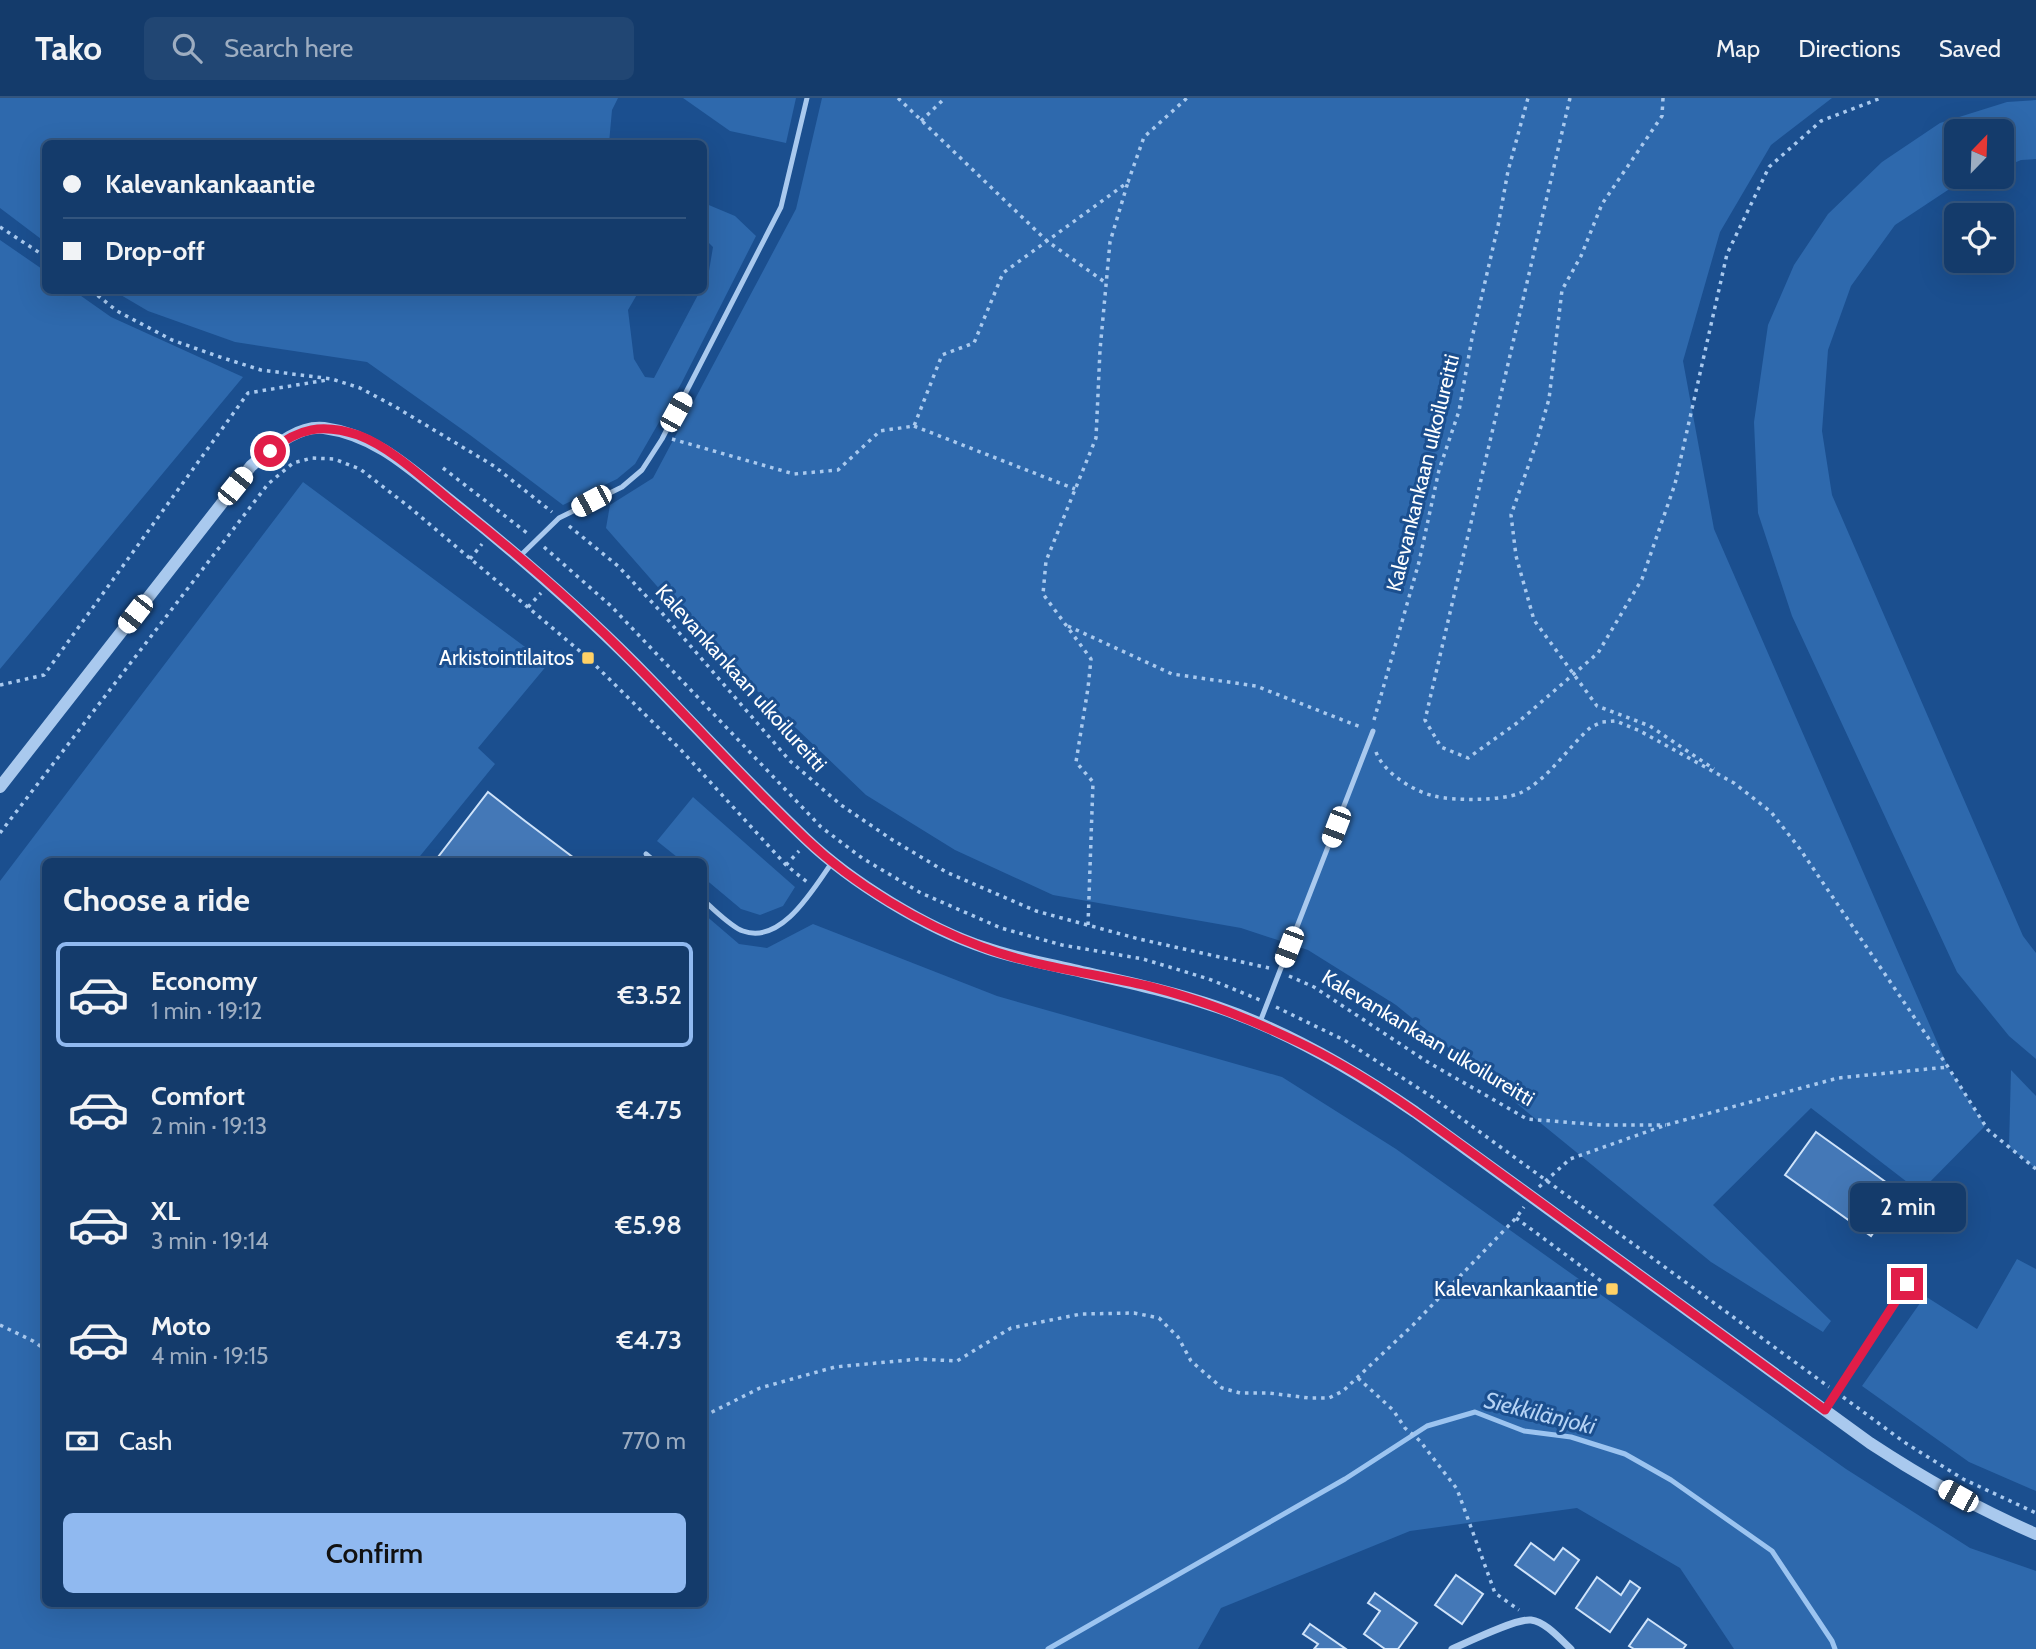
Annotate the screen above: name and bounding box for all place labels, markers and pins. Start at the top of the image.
place label: Arkistointilaitos [439,645,574,670]
marker: Arkistointilaitos [580,650,596,666]
place label: Kalevankankaantie [1434,1276,1598,1301]
marker: Kalevankankaantie [1604,1281,1620,1297]

